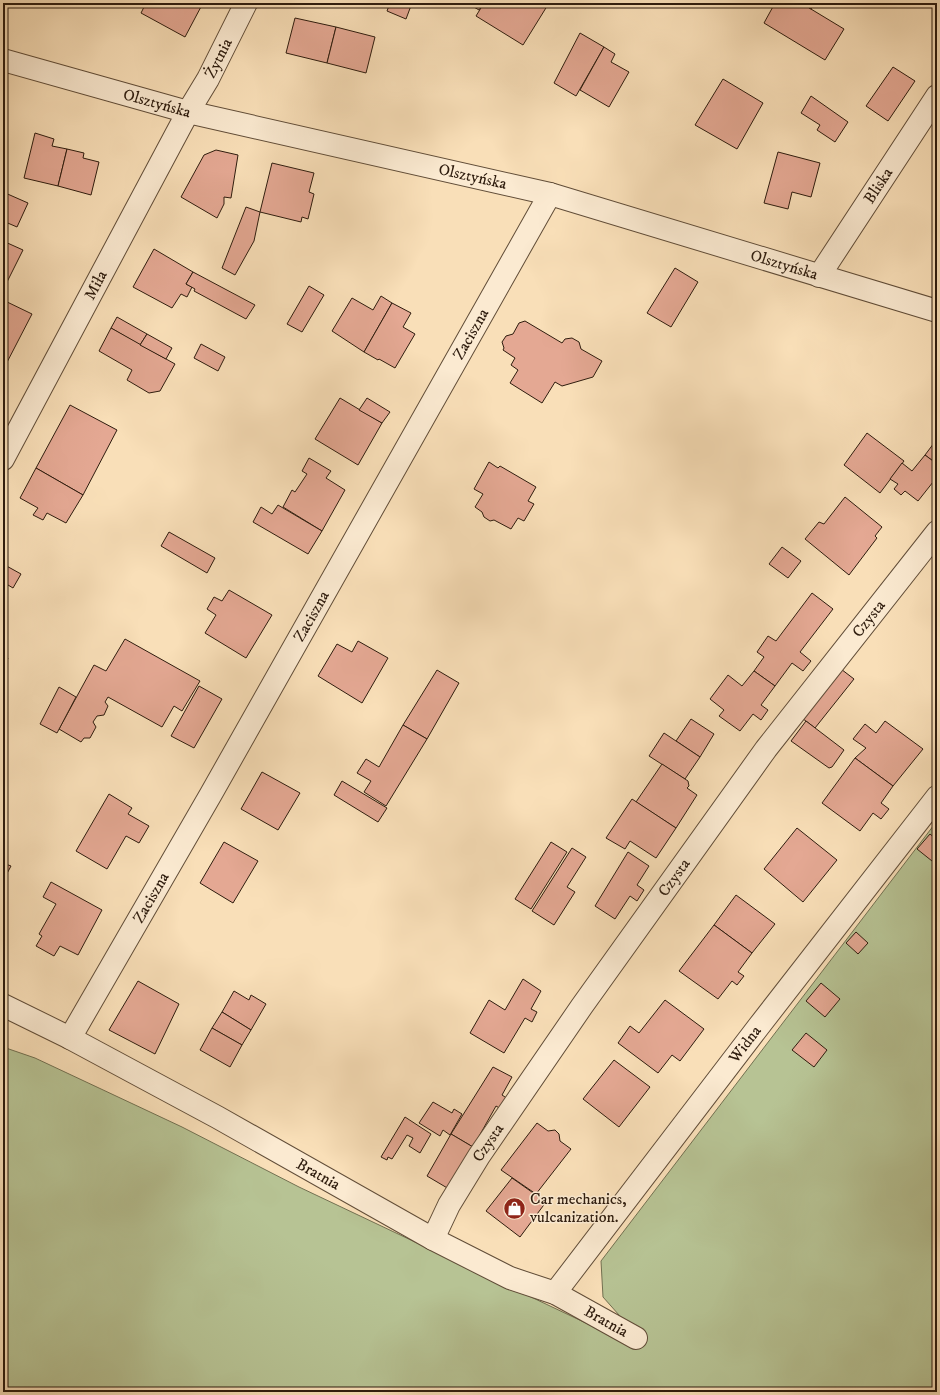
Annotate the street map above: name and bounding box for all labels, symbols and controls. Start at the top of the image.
street label: Żytnia [200,35,237,81]
street label: Olsztyńska [121,84,193,122]
street label: Olsztyńska [437,159,509,194]
street label: Bliska [859,164,897,207]
street label: Olsztyńska [748,245,821,284]
street label: Miła [80,267,112,303]
street label: Zaciszna [448,305,493,363]
street label: Zaciszna [289,587,334,645]
street label: Czysta [848,596,890,641]
street label: Czysta [654,854,695,901]
street label: Zaciszna [129,869,174,927]
street label: Widna [724,1021,766,1068]
street label: Czysta [468,1120,508,1166]
street label: Bratnia [293,1154,344,1195]
place label: Car mechanics, vulcanization. [529,1189,627,1227]
shop icon: Car mechanics, vulcanization. [502,1195,528,1221]
street label: Bratnia [581,1301,632,1342]

